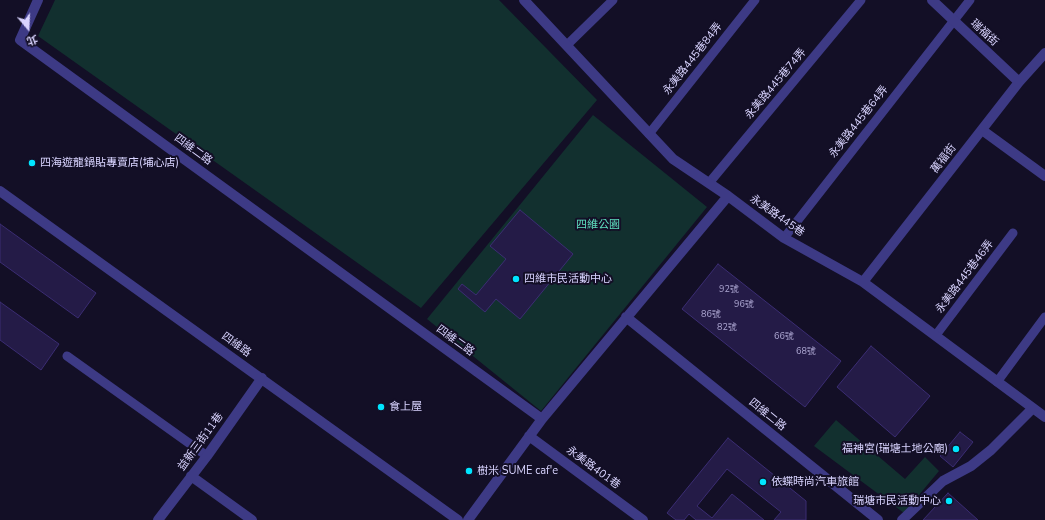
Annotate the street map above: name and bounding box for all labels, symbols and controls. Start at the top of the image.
north arrow [8,8,48,48]
street label: 瑞福街 [967,17,1001,49]
street label: 永美路445巷84弄 [661,20,725,98]
text: 北 [24,31,40,49]
street label: 永美路445巷74弄 [743,46,809,122]
street label: 永美路445巷64弄 [827,83,891,161]
street label: 四維二路 [171,132,215,168]
street label: 萬福街 [929,142,959,176]
place label: 四海遊龍鍋貼專賣店(埔心店) [40,156,179,170]
marker: 四海遊龍鍋貼專賣店(埔心店) [27,158,37,168]
street label: 永美路445巷 [747,192,807,240]
park label: 四維公園 [576,218,620,232]
street label: 永美路445巷46弄 [933,238,997,316]
place label: 四維市民活動中心 [524,272,612,286]
marker: 四維市民活動中心 [511,274,521,284]
house number: 92號 [719,285,739,295]
house number: 96號 [734,300,754,310]
house number: 86號 [701,310,721,320]
street label: 四維二路 [433,323,477,359]
house number: 82號 [717,323,737,333]
street label: 四維路 [219,330,253,360]
house number: 66號 [774,332,794,342]
house number: 68號 [796,347,816,357]
street label: 四維二路 [746,396,788,434]
place label: 食上屋 [389,400,422,414]
marker: 食上屋 [376,402,386,412]
street label: 益新三街11巷 [176,411,226,473]
place label: 福神宮(瑞塘土地公廟) [842,442,948,456]
street label: 永美路401巷 [563,444,623,492]
marker: 福神宮(瑞塘土地公廟) [951,444,961,454]
place label: 樹米 SUME caf'e [477,464,558,478]
marker: 樹米 SUME caf'e [464,466,474,476]
place label: 依蝶時尚汽車旅館 [771,475,859,489]
marker: 依蝶時尚汽車旅館 [758,477,768,487]
place label: 瑞塘市民活動中心 [853,494,941,508]
marker: 瑞塘市民活動中心 [944,496,954,506]

